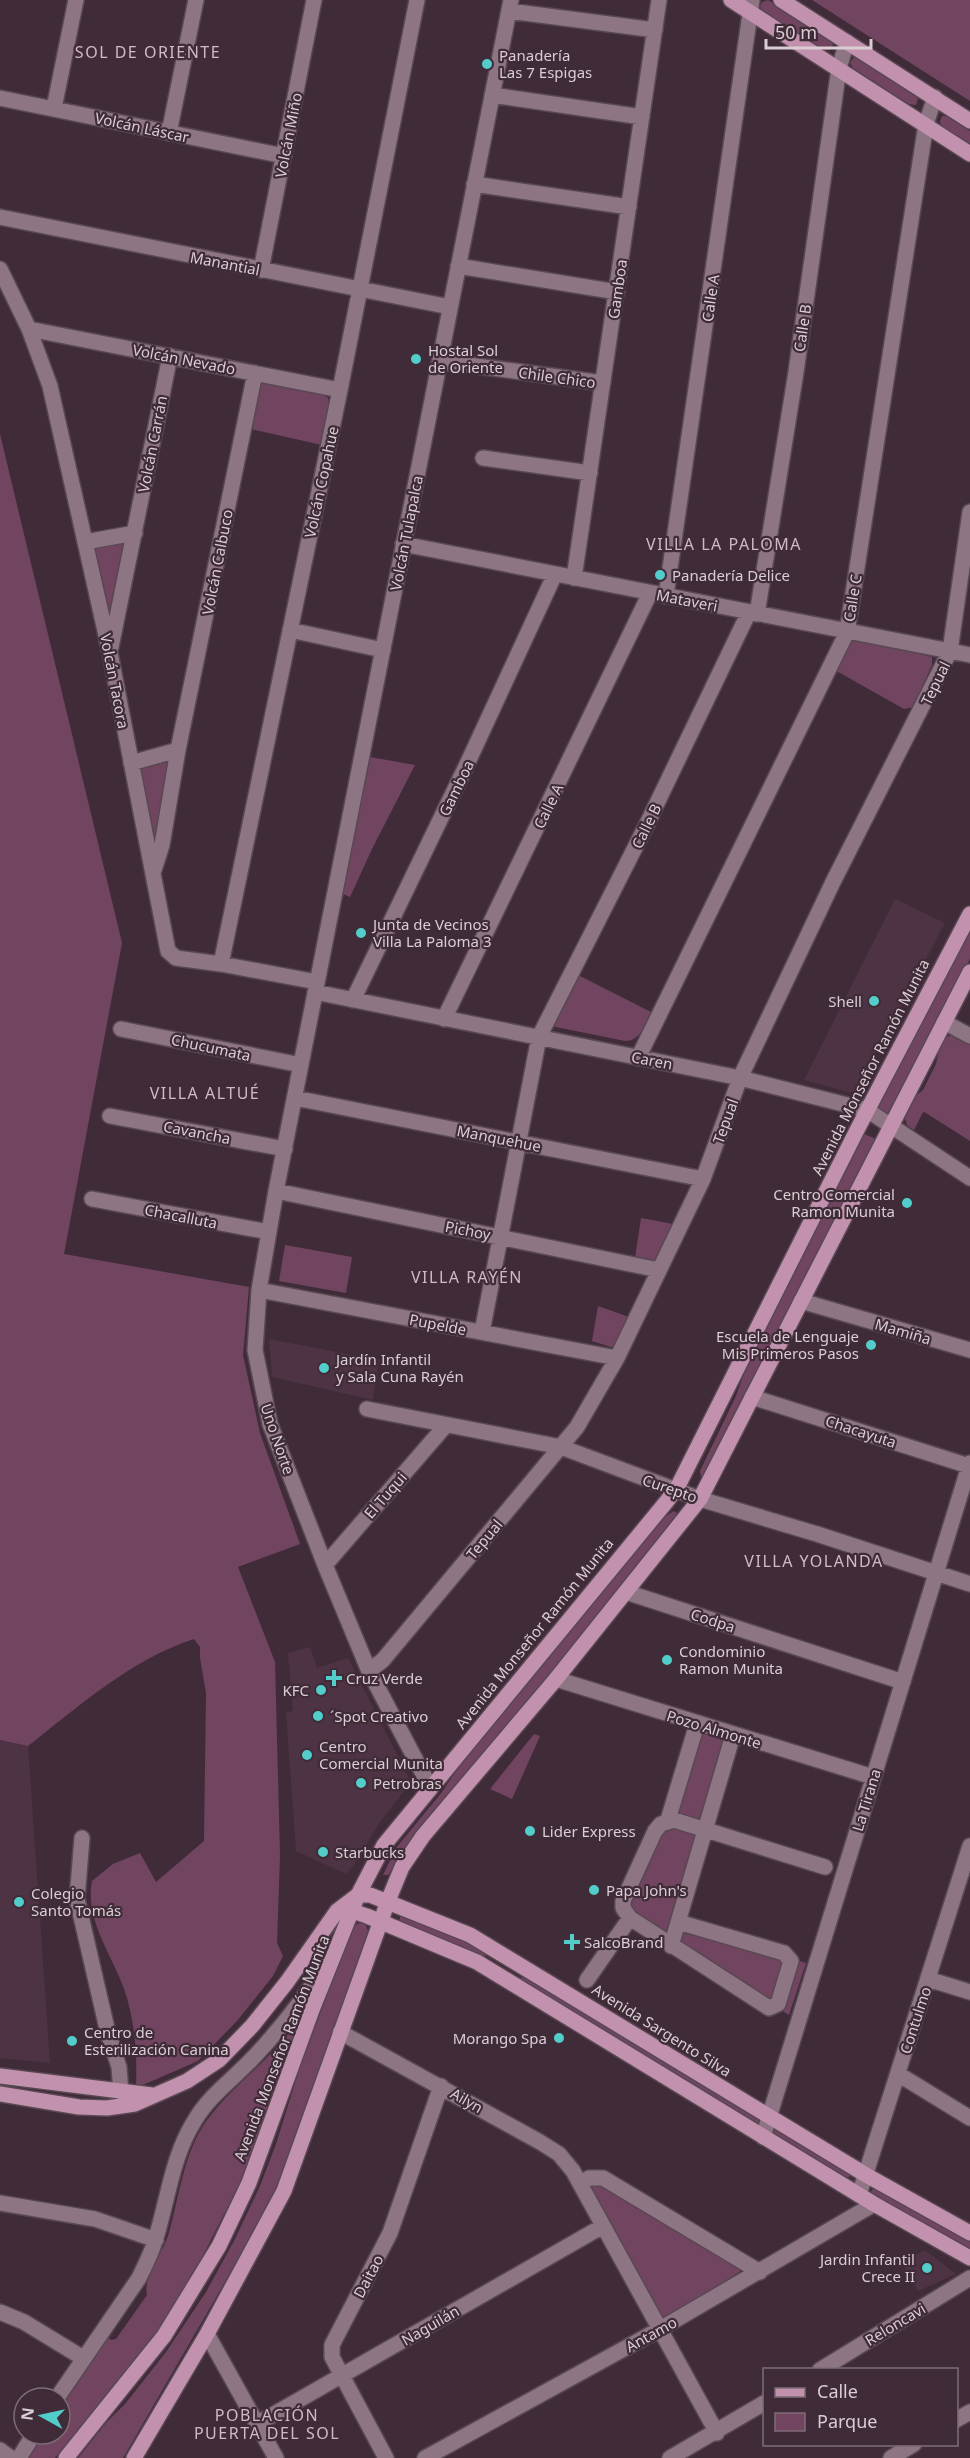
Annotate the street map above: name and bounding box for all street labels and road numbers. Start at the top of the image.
street label: Volcán Miño [270,91,306,179]
street label: Volcán Láscar [93,107,191,147]
street label: Manantial [188,246,262,280]
street label: Gamboa [603,258,631,320]
street label: Calle A [697,273,723,323]
street label: Calle B [789,303,815,353]
street label: Volcán Nevado [131,339,237,379]
street label: Chile Chico [517,362,597,392]
street label: Volcán Carrán [133,394,171,494]
street label: Volcán Copahue [299,424,343,540]
street label: Volcán Tulapalca [385,474,427,592]
street label: Volcán Calbuco [197,508,237,616]
street label: Calle C [838,572,866,623]
street label: Mataveri [655,584,719,616]
street label: Volcán Tacora [96,632,134,730]
street label: Tepual [916,658,954,708]
street label: Gamboa [434,757,478,819]
street label: Calle A [529,780,568,832]
street label: Calle B [627,800,665,852]
street label: Avenida Monseñor Ramón Munita [807,955,933,1179]
street label: Chucumata [169,1029,253,1065]
street label: Caren [630,1046,674,1074]
street label: Tepual [708,1096,742,1146]
street label: Cavancha [162,1116,232,1148]
street label: Manquehue [455,1120,543,1156]
street label: Chacalluta [143,1199,219,1233]
street label: Pichoy [444,1216,493,1244]
street label: Pupelde [408,1309,468,1339]
street label: Mamiña [873,1313,933,1349]
street label: Uno Norte [257,1401,299,1477]
street label: Chacayuta [823,1410,899,1452]
street label: El Tuqui [359,1468,411,1522]
street label: Curepto [640,1469,700,1507]
street label: Tepual [461,1515,507,1563]
street label: Avenida Monseñor Ramón Munita [451,1533,617,1733]
street label: Codpa [688,1603,738,1637]
street label: Pozo Almonte [664,1705,764,1753]
street label: La Tirana [847,1766,885,1834]
street label: Avenida Monseñor Ramón Munita [229,1932,333,2164]
street label: Avenida Sargento Silva [589,1979,735,2081]
street label: Contulmo [895,1984,935,2056]
street label: Ailyn [447,2083,487,2117]
street label: Daitao [348,2251,388,2301]
street label: Reloncavi [861,2298,929,2350]
street label: Naguilán [397,2300,463,2350]
street label: Antamo [622,2312,680,2356]

